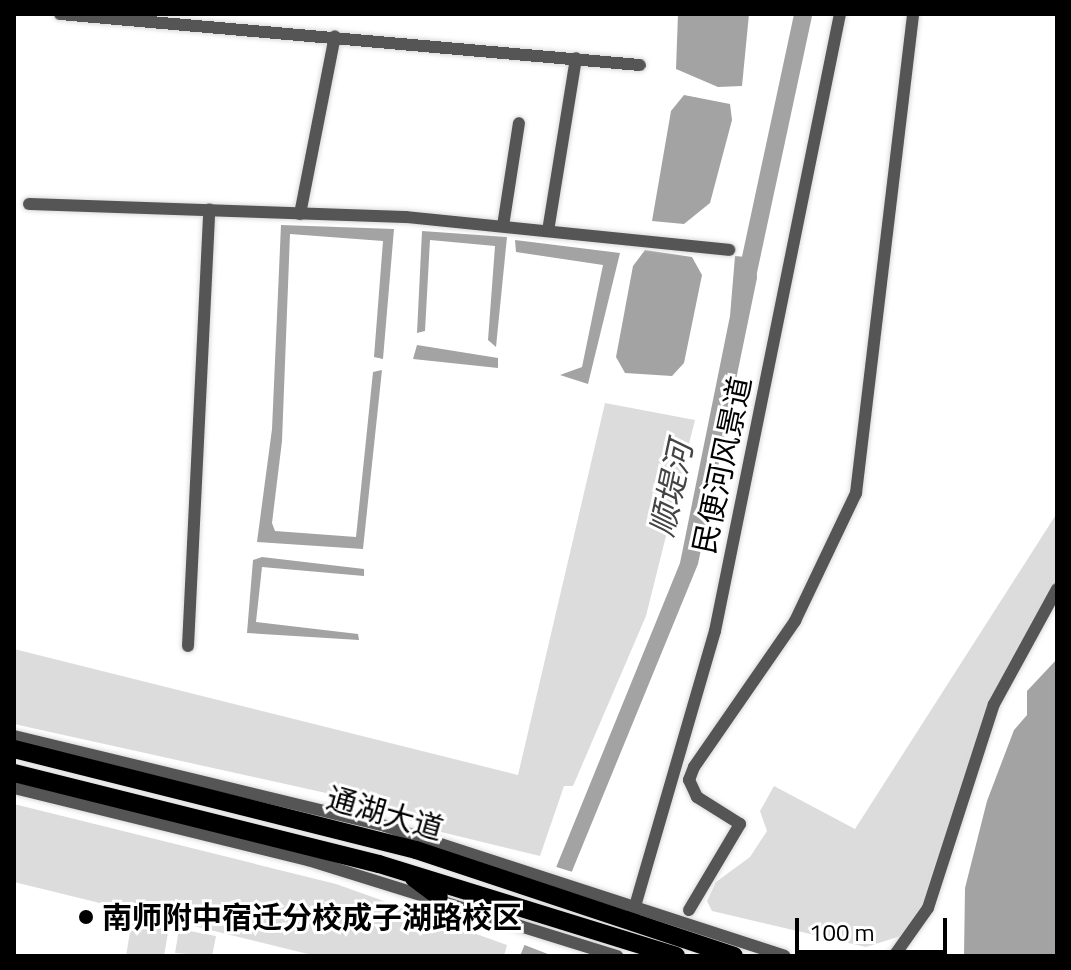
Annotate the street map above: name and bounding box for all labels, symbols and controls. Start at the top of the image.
street label: 民便河风景道 [686,373,758,557]
water label: 顺堤河 [642,438,700,540]
street label: 通湖大道 [322,779,448,847]
place label: 南师附中宿迁分校成子湖路校区 [102,899,522,935]
scale bar [799,902,951,952]
marker: 南师附中宿迁分校成子湖路校区 [77,908,95,926]
text: 100 m [809,914,875,950]

